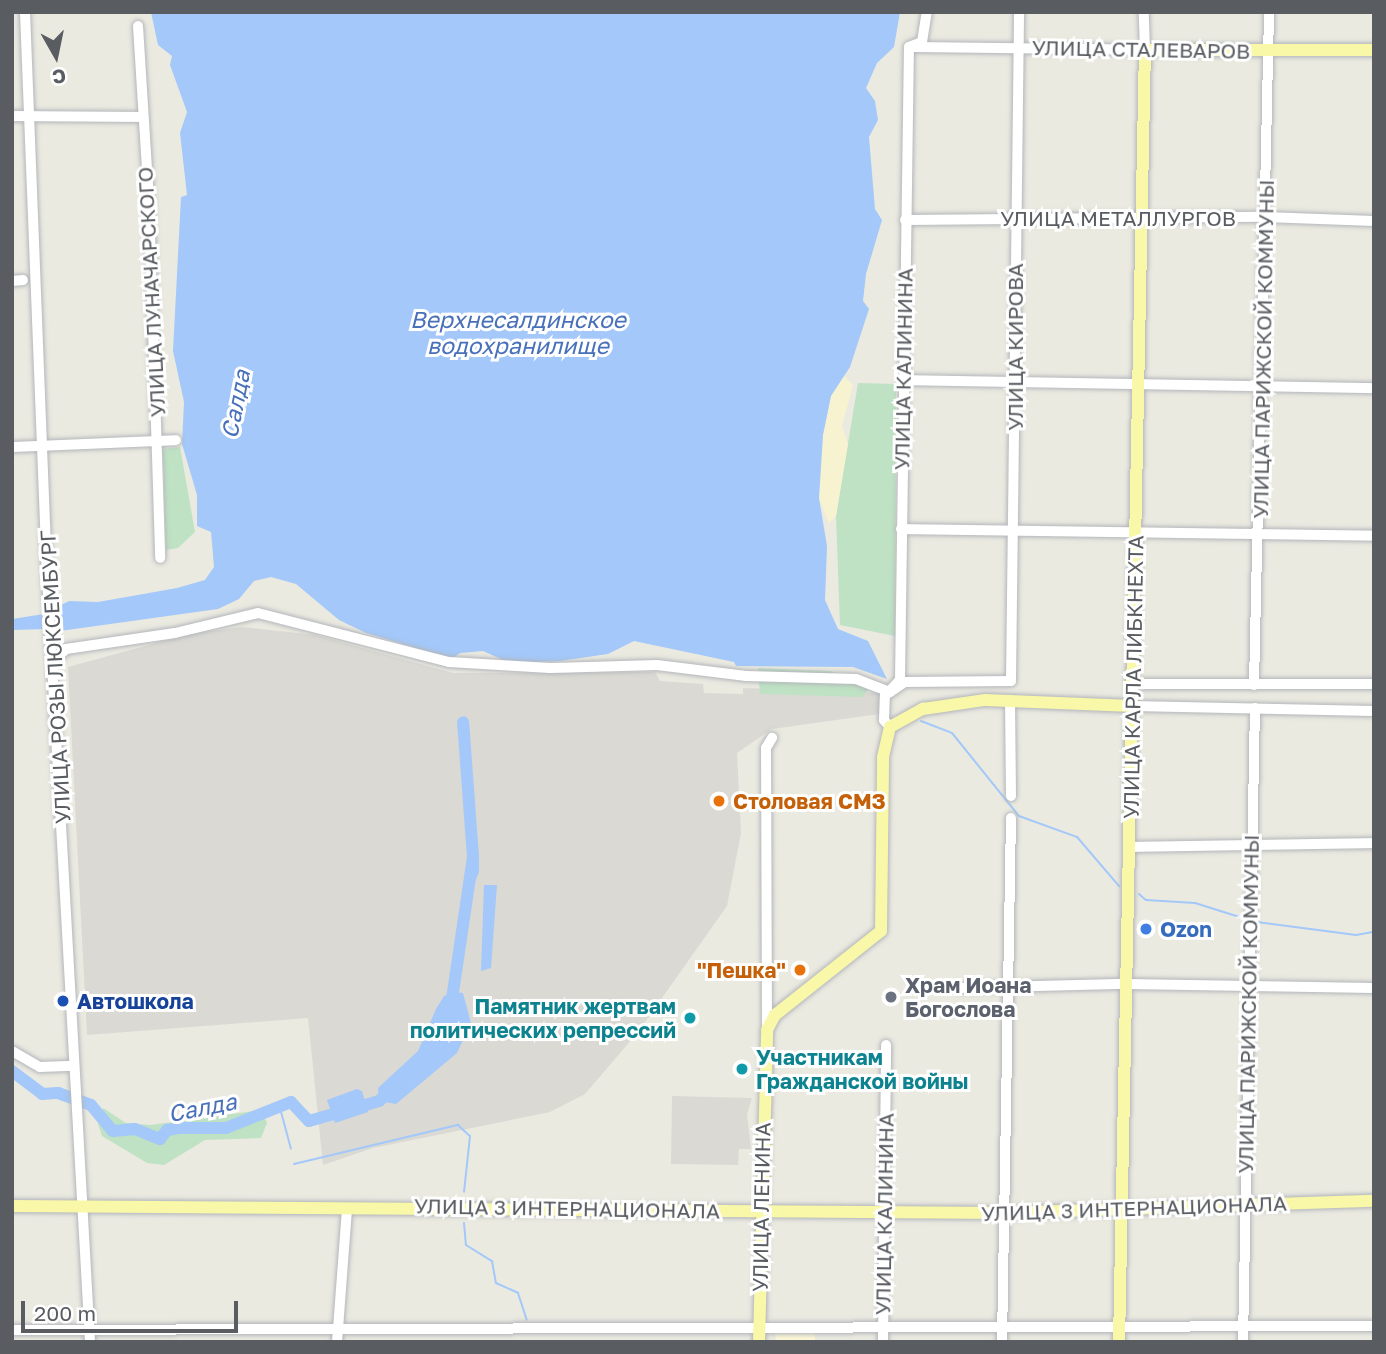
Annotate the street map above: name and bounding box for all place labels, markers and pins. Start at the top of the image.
place label: Столовая СМЗ [733,788,886,814]
marker: Столовая СМЗ [711,793,727,809]
place label: Ozon [1160,916,1212,942]
marker: Ozon [1138,921,1154,937]
place label: "Пешка" [697,957,786,983]
marker: "Пешка" [792,962,808,978]
place label: Храм Иоана Богослова [905,972,1031,1022]
place label: Автошкола [77,988,194,1014]
marker: Храм Иоана Богослова [883,989,899,1005]
marker: Автошкола [55,993,71,1009]
place label: Памятник жертвам политических репрессий [410,993,676,1043]
marker: Памятник жертвам политических репрессий [682,1010,698,1026]
place label: Участникам Гражданской войны [756,1044,969,1094]
marker: Участникам Гражданской войны [734,1061,750,1077]

